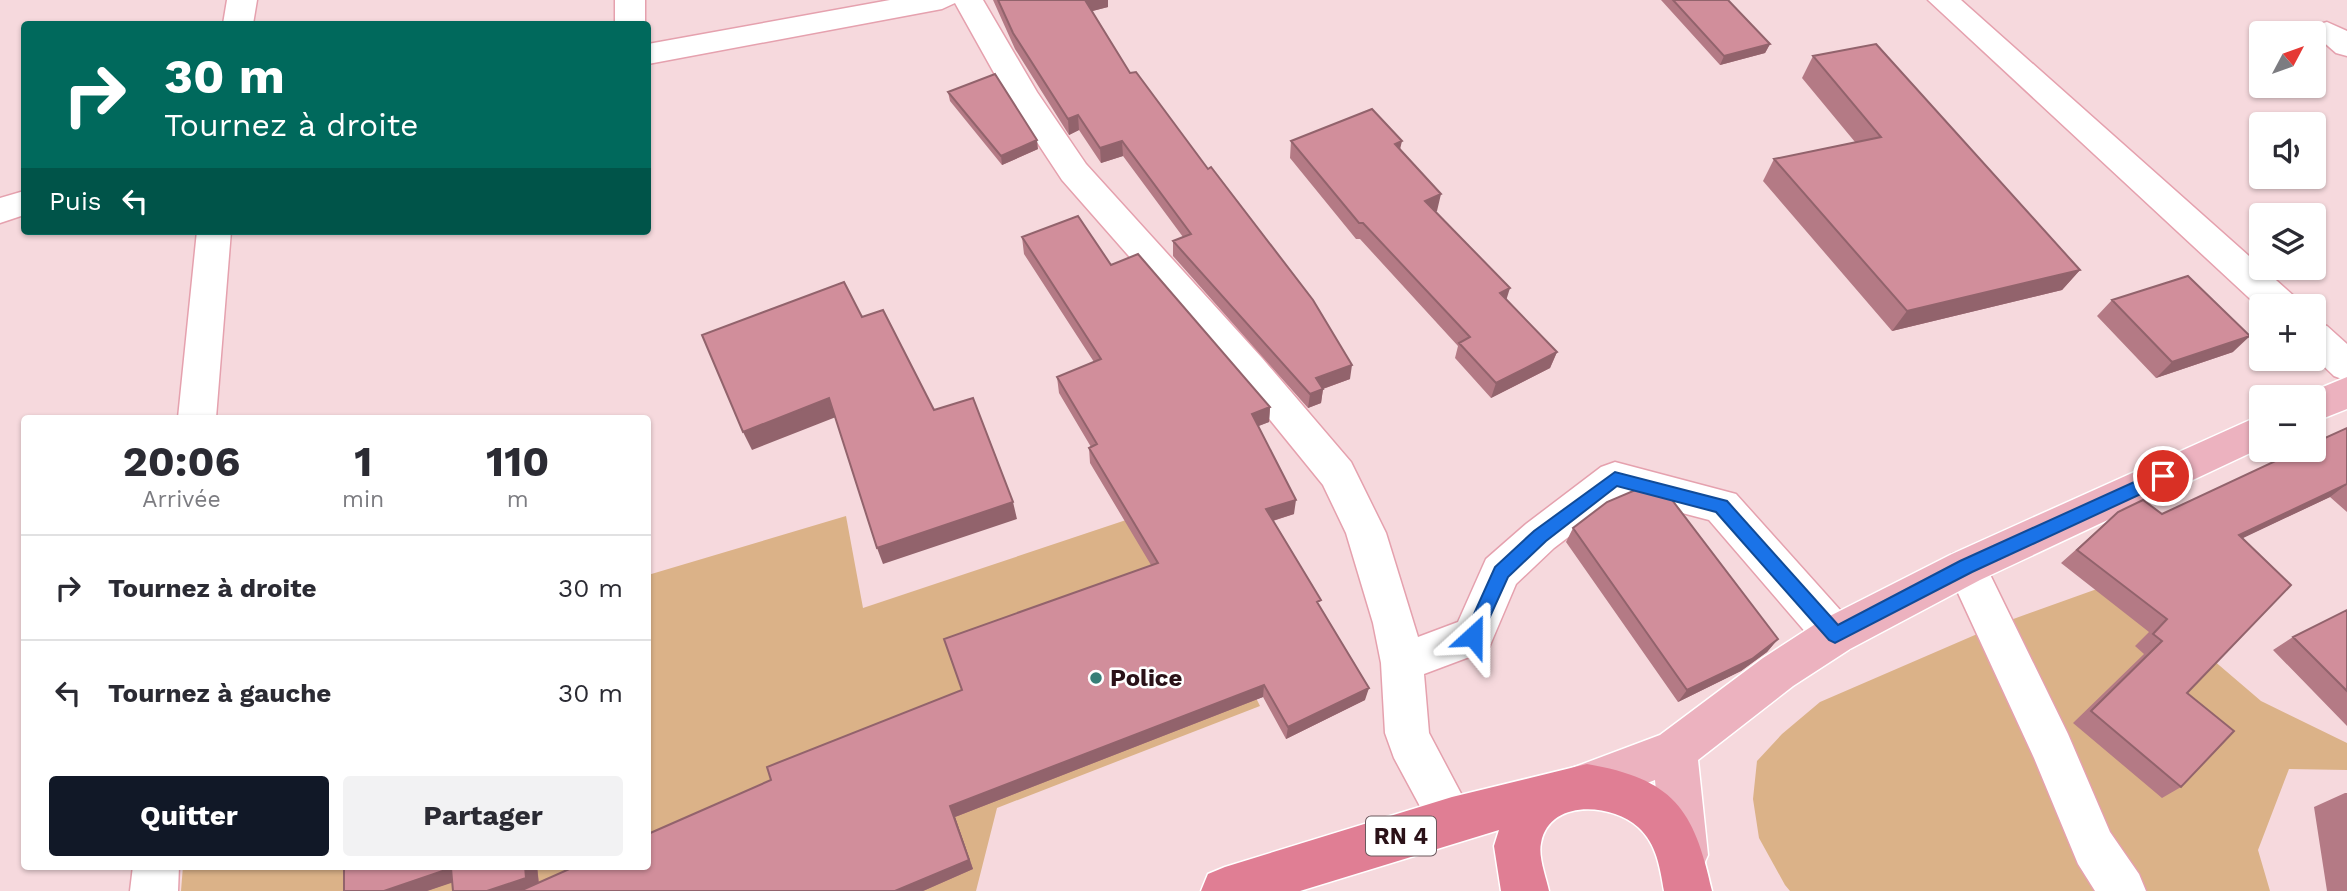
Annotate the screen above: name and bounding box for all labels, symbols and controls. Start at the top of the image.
north arrow [2249,21,2326,98]
map controls [2249,21,2326,462]
text: 30 m [164,47,285,105]
icon: right [49,49,140,140]
text: Tournez à droite [164,106,419,144]
button: sound [2249,112,2326,189]
icon: left [116,182,154,220]
text: Puis [49,186,102,216]
button: layers [2249,203,2326,280]
button: + [2249,294,2326,371]
button: − [2249,385,2326,462]
text: 20:06 [123,437,240,486]
text: 1 [354,437,372,486]
text: 110 [486,437,549,486]
pin [2133,446,2193,506]
icon: arrive [2144,457,2182,495]
text: Arrivée [142,486,221,513]
text: min [342,486,384,513]
text: m [507,486,529,513]
icon: right [49,569,87,607]
text: Tournez à droite [108,573,317,603]
text: 30 m [558,573,623,603]
position arrow [1436,599,1510,673]
place label: Police [1110,664,1182,692]
marker: Police [1088,670,1104,686]
icon: left [49,674,87,712]
text: Tournez à gauche [108,678,331,708]
text: 30 m [558,678,623,708]
button: Quitter [49,776,329,856]
button: Partager [343,776,623,856]
road number: RN 4 [1366,816,1436,856]

